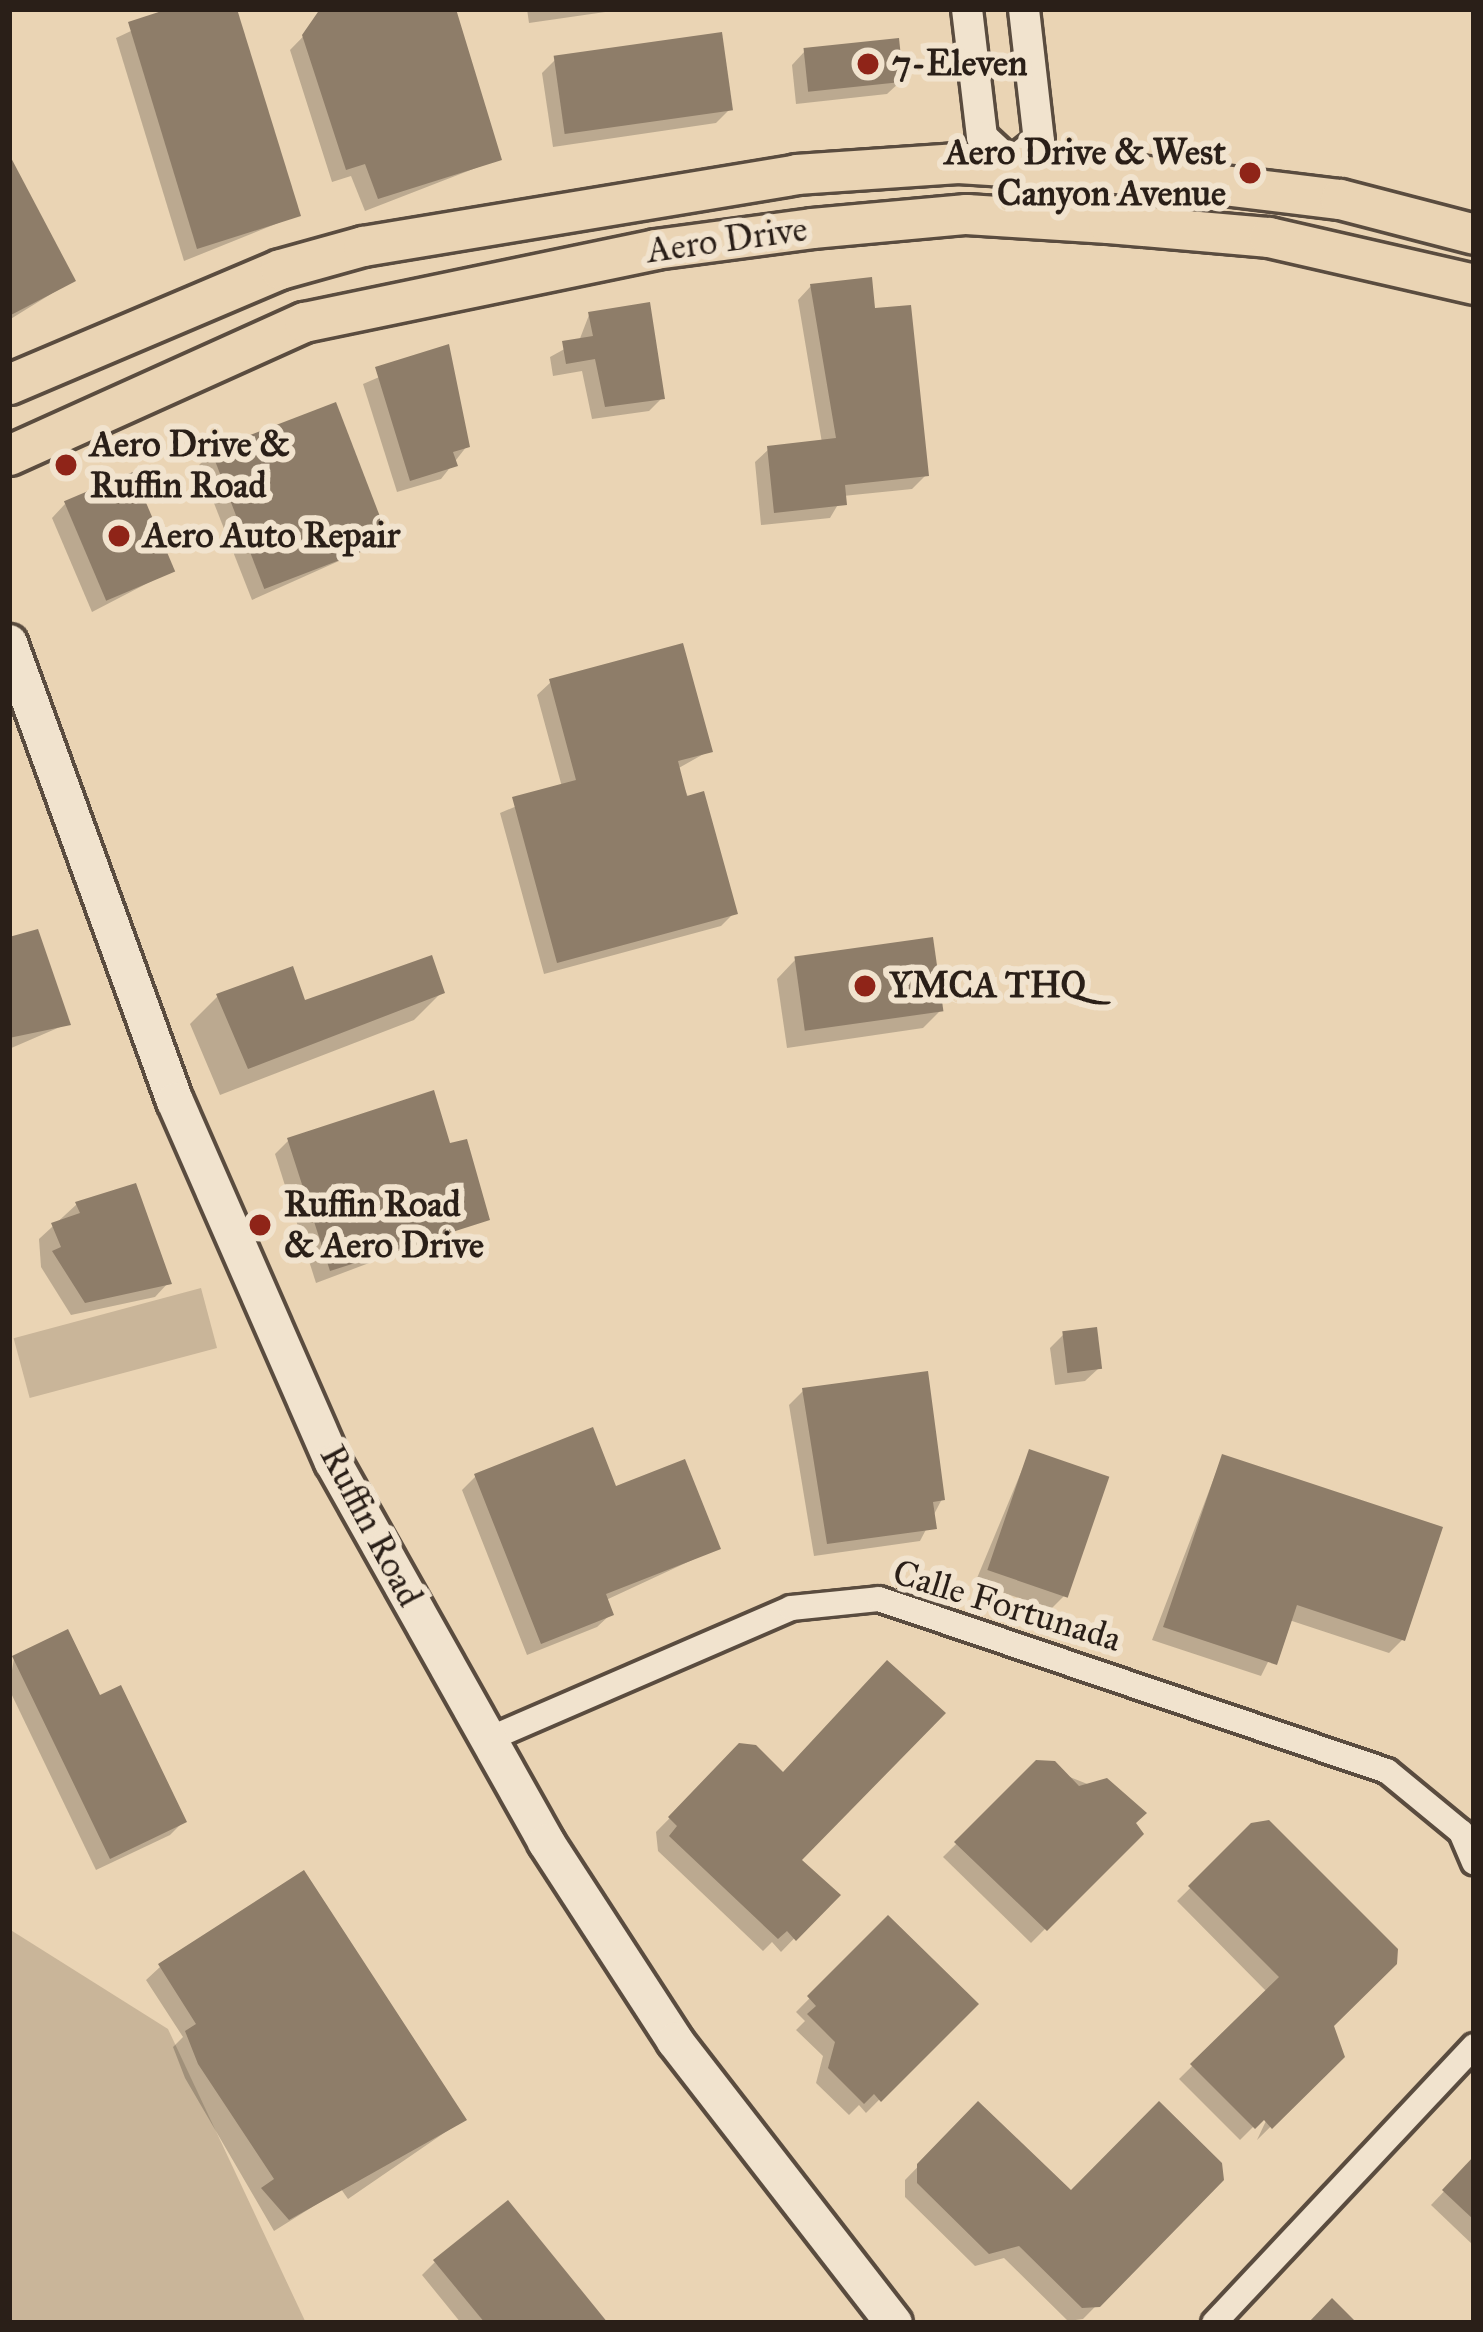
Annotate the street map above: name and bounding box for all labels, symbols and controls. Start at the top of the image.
place label: 7-Eleven [892,42,1028,86]
marker: 7-Eleven [855,51,881,77]
place label: Aero Drive & West Canyon Avenue [945,130,1226,215]
marker: Aero Drive & West Canyon Avenue [1237,160,1263,186]
street label: Aero Drive [644,207,810,273]
place label: Aero Drive & Ruffin Road [90,422,290,507]
marker: Aero Drive & Ruffin Road [53,452,79,478]
place label: Aero Auto Repair [143,514,400,558]
marker: Aero Auto Repair [106,523,132,549]
place label: YMCA THQ [889,964,1086,1008]
marker: YMCA THQ [852,973,878,999]
place label: Ruffin Road & Aero Drive [284,1182,484,1267]
marker: Ruffin Road & Aero Drive [247,1212,273,1238]
street label: Ruffin Road [310,1438,432,1614]
street label: Calle Fortunada [888,1551,1126,1661]

